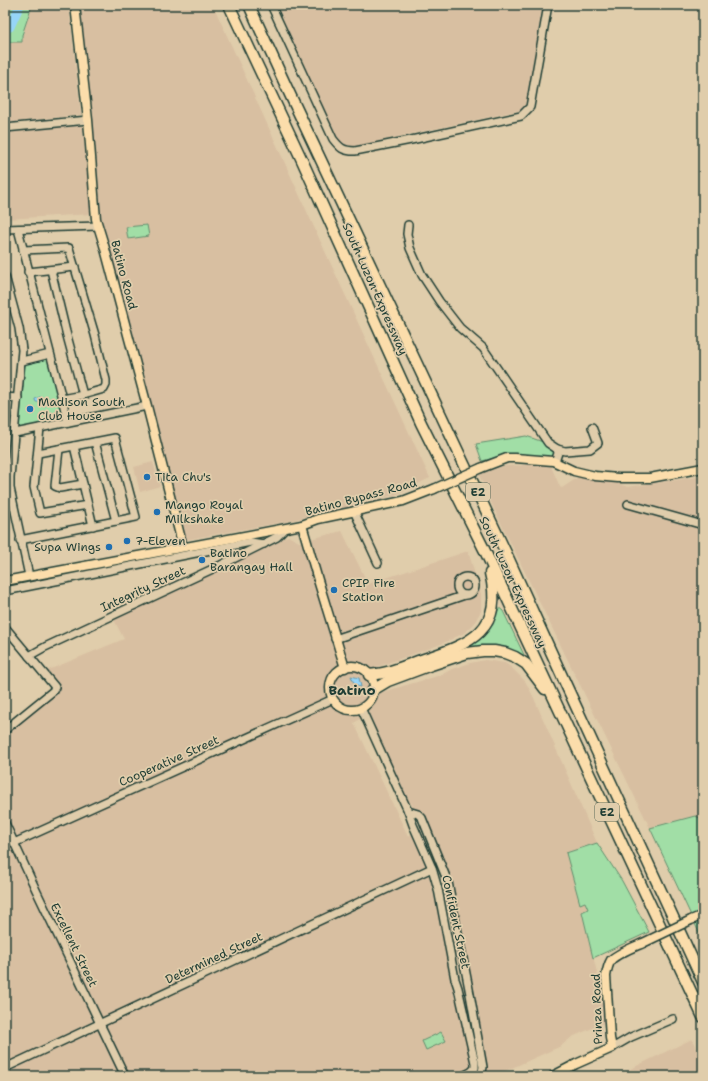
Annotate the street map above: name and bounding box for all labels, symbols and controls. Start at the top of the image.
street label: South Luzon Expressway [339,220,412,358]
street label: Batino Road [107,239,141,312]
place label: Madison South Club House [38,394,125,424]
marker: Madison South Club House [25,404,35,414]
place label: Tita Chu's [155,469,211,485]
marker: Tita Chu's [142,472,152,482]
street label: Batino Bypass Road [303,474,419,520]
road number: E2 [466,483,490,501]
place label: Mango Royal Milkshake [165,497,243,527]
marker: Mango Royal Milkshake [152,507,162,517]
street label: South Luzon Expressway [475,514,551,650]
place label: 7-Eleven [135,533,186,549]
marker: 7-Eleven [122,536,132,546]
place label: Supa Wings [34,539,101,555]
marker: Supa Wings [104,542,114,552]
place label: Batino Barangay Hall [210,545,293,575]
marker: Batino Barangay Hall [197,555,207,565]
street label: Integrity Street [98,562,188,616]
place label: CPIP Fire Station [342,575,395,605]
marker: CPIP Fire Station [329,585,339,595]
district label: Batino [328,681,376,699]
street label: Cooperative Street [116,732,222,790]
road number: E2 [595,803,619,821]
street label: Confident Street [438,874,474,970]
street label: Excellent Street [47,900,101,990]
street label: Determined Street [163,928,265,988]
street label: Prinza Road [588,973,606,1045]

